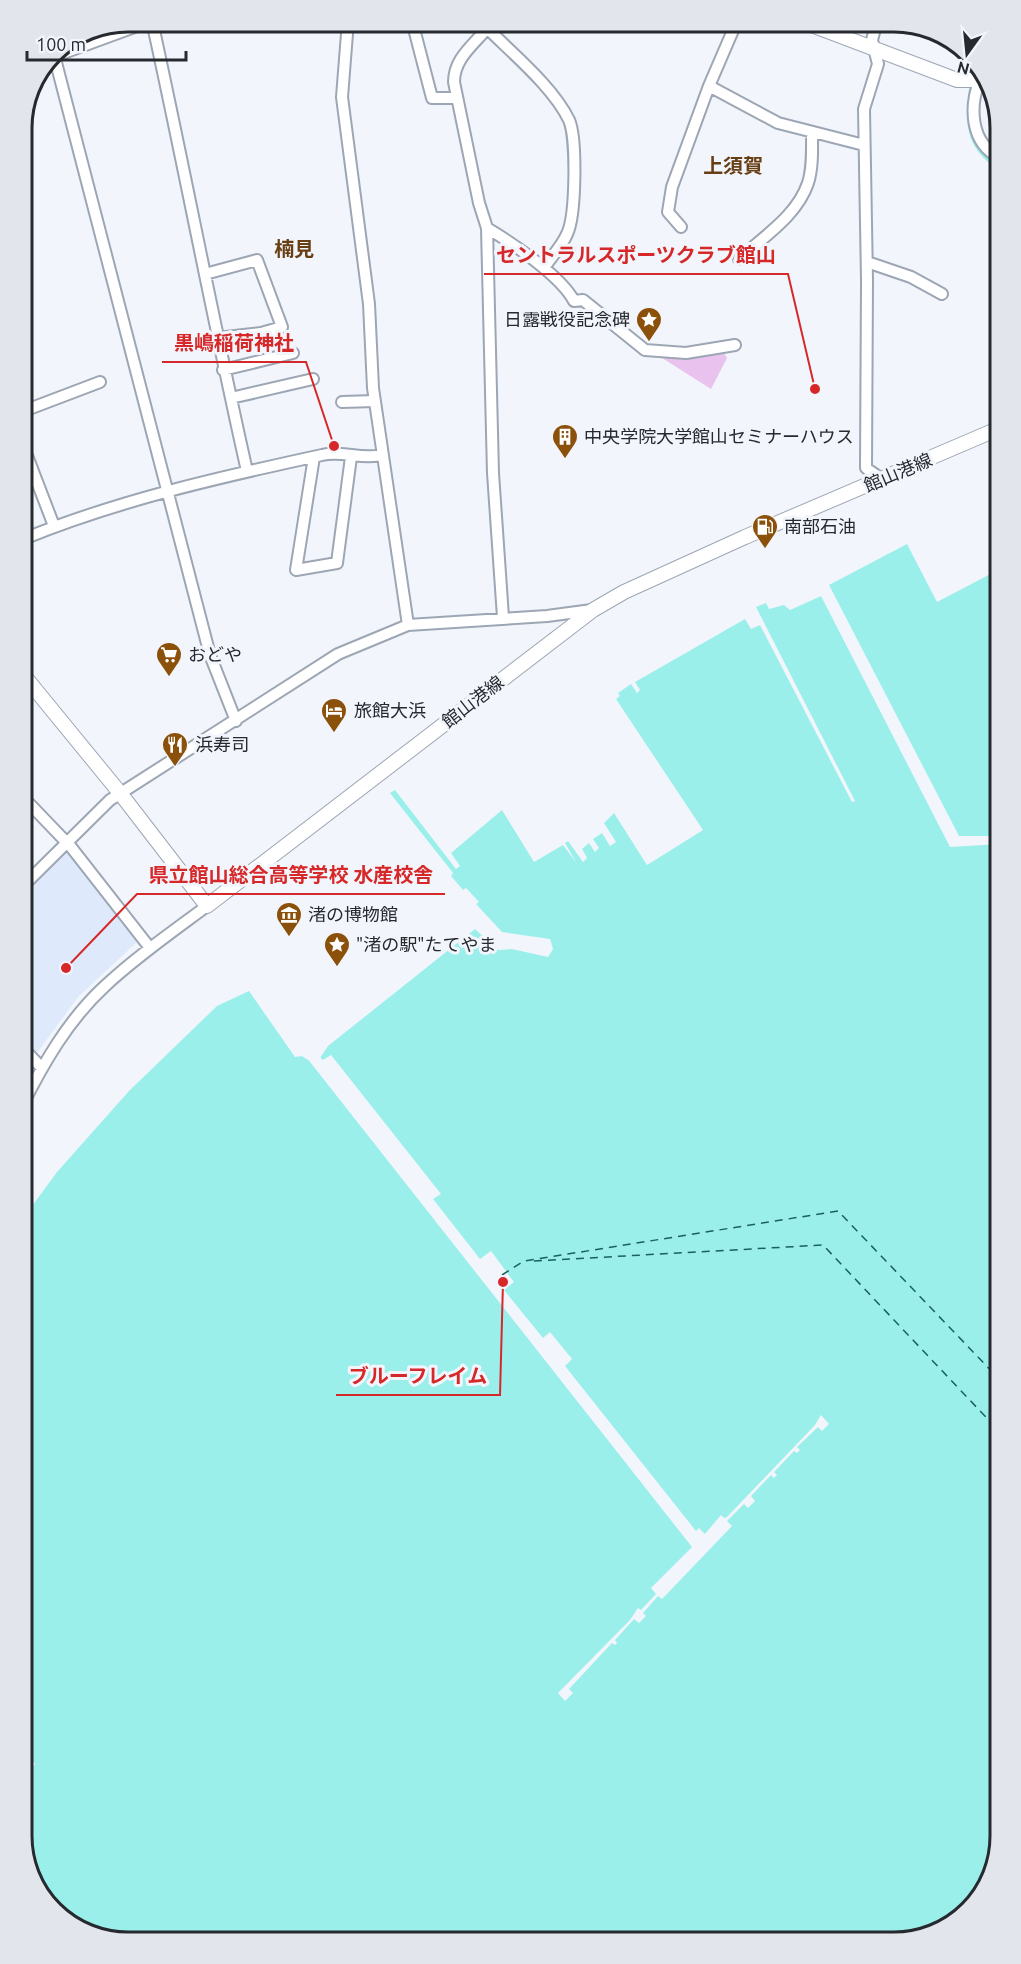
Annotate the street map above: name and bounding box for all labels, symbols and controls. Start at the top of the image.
scale bar [27,24,186,62]
north arrow [937,24,997,84]
text: 100 m [36,34,86,54]
text: N [955,58,971,79]
district label: 上須賀 [703,154,763,177]
callout: セントラルスポーツクラブ館山 [484,236,788,274]
district label: 楠見 [274,237,314,260]
text: セントラルスポーツクラブ館山 [496,243,776,266]
place icon: 日露戦役記念碑 [634,305,664,343]
place label: 日露戦役記念碑 [504,309,630,329]
callout: 黒嶋稲荷神社 [162,324,306,362]
text: 黒嶋稲荷神社 [174,331,294,354]
building icon: 中央学院大学館山セミナーハウス [550,422,580,460]
place label: 中央学院大学館山セミナーハウス [584,426,854,446]
street label: 館山港線 [861,449,935,495]
fuel station icon: 南部石油 [750,512,780,550]
place label: 南部石油 [784,516,856,536]
supermarket icon: おどや [154,640,184,678]
place label: おどや [188,644,242,664]
street label: 館山港線 [438,671,507,731]
hotel icon: 旅館大浜 [319,696,349,734]
place label: 旅館大浜 [354,700,426,720]
restaurant icon: 浜寿司 [160,730,190,768]
place label: 浜寿司 [195,734,249,754]
callout: 県立館山総合高等学校 水産校舎 [137,856,445,894]
text: 県立館山総合高等学校 水産校舎 [149,863,433,886]
museum icon: 渚の博物館 [274,900,304,938]
place label: 渚の博物館 [308,904,398,924]
place icon: "渚の駅"たてやま [322,930,352,968]
place label: "渚の駅"たてやま [356,934,496,954]
callout: ブルーフレイム [336,1357,500,1395]
text: ブルーフレイム [349,1364,487,1387]

